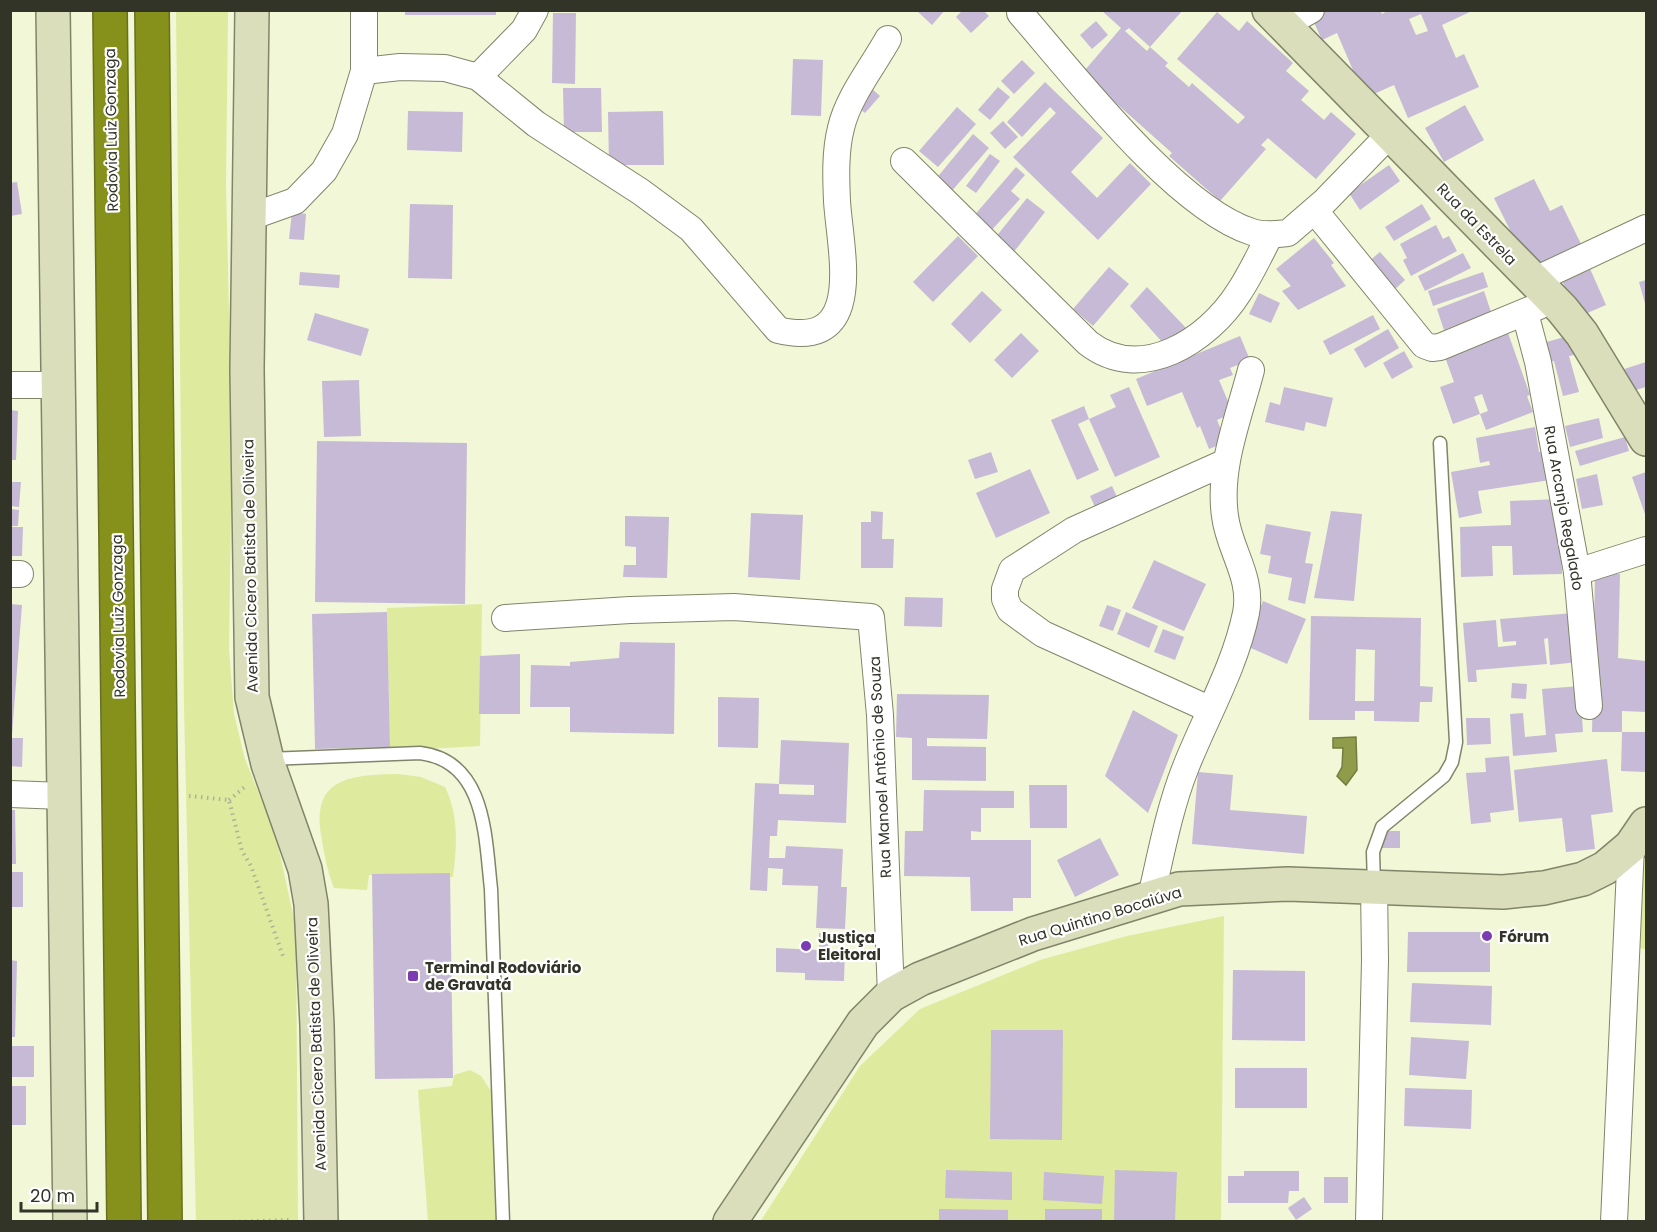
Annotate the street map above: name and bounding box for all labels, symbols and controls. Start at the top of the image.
street label: Rodovia Luiz Gonzaga [99,48,123,212]
street label: Rua da Estrela [1432,178,1522,270]
street label: Rua Arcanjo Regalado [1539,424,1589,592]
street label: Avenida Cicero Batista de Oliveira [237,439,263,693]
street label: Rodovia Luiz Gonzaga [106,534,130,698]
street label: Rua Manoel Antônio de Souza [864,656,896,878]
street label: Rua Quintino Bocaiúva [1016,881,1184,951]
street label: Avenida Cicero Batista de Oliveira [301,917,331,1171]
place label: Fórum [1499,926,1549,947]
place label: Justiça Eleitoral [818,927,881,965]
marker: Fórum [1480,929,1494,943]
marker: Justiça Eleitoral [799,939,813,953]
place label: Terminal Rodoviário de Gravatá [425,957,582,995]
marker: Terminal Rodoviário de Gravatá [406,969,420,983]
scale bar [21,1175,98,1213]
text: 20 m [30,1183,75,1208]

